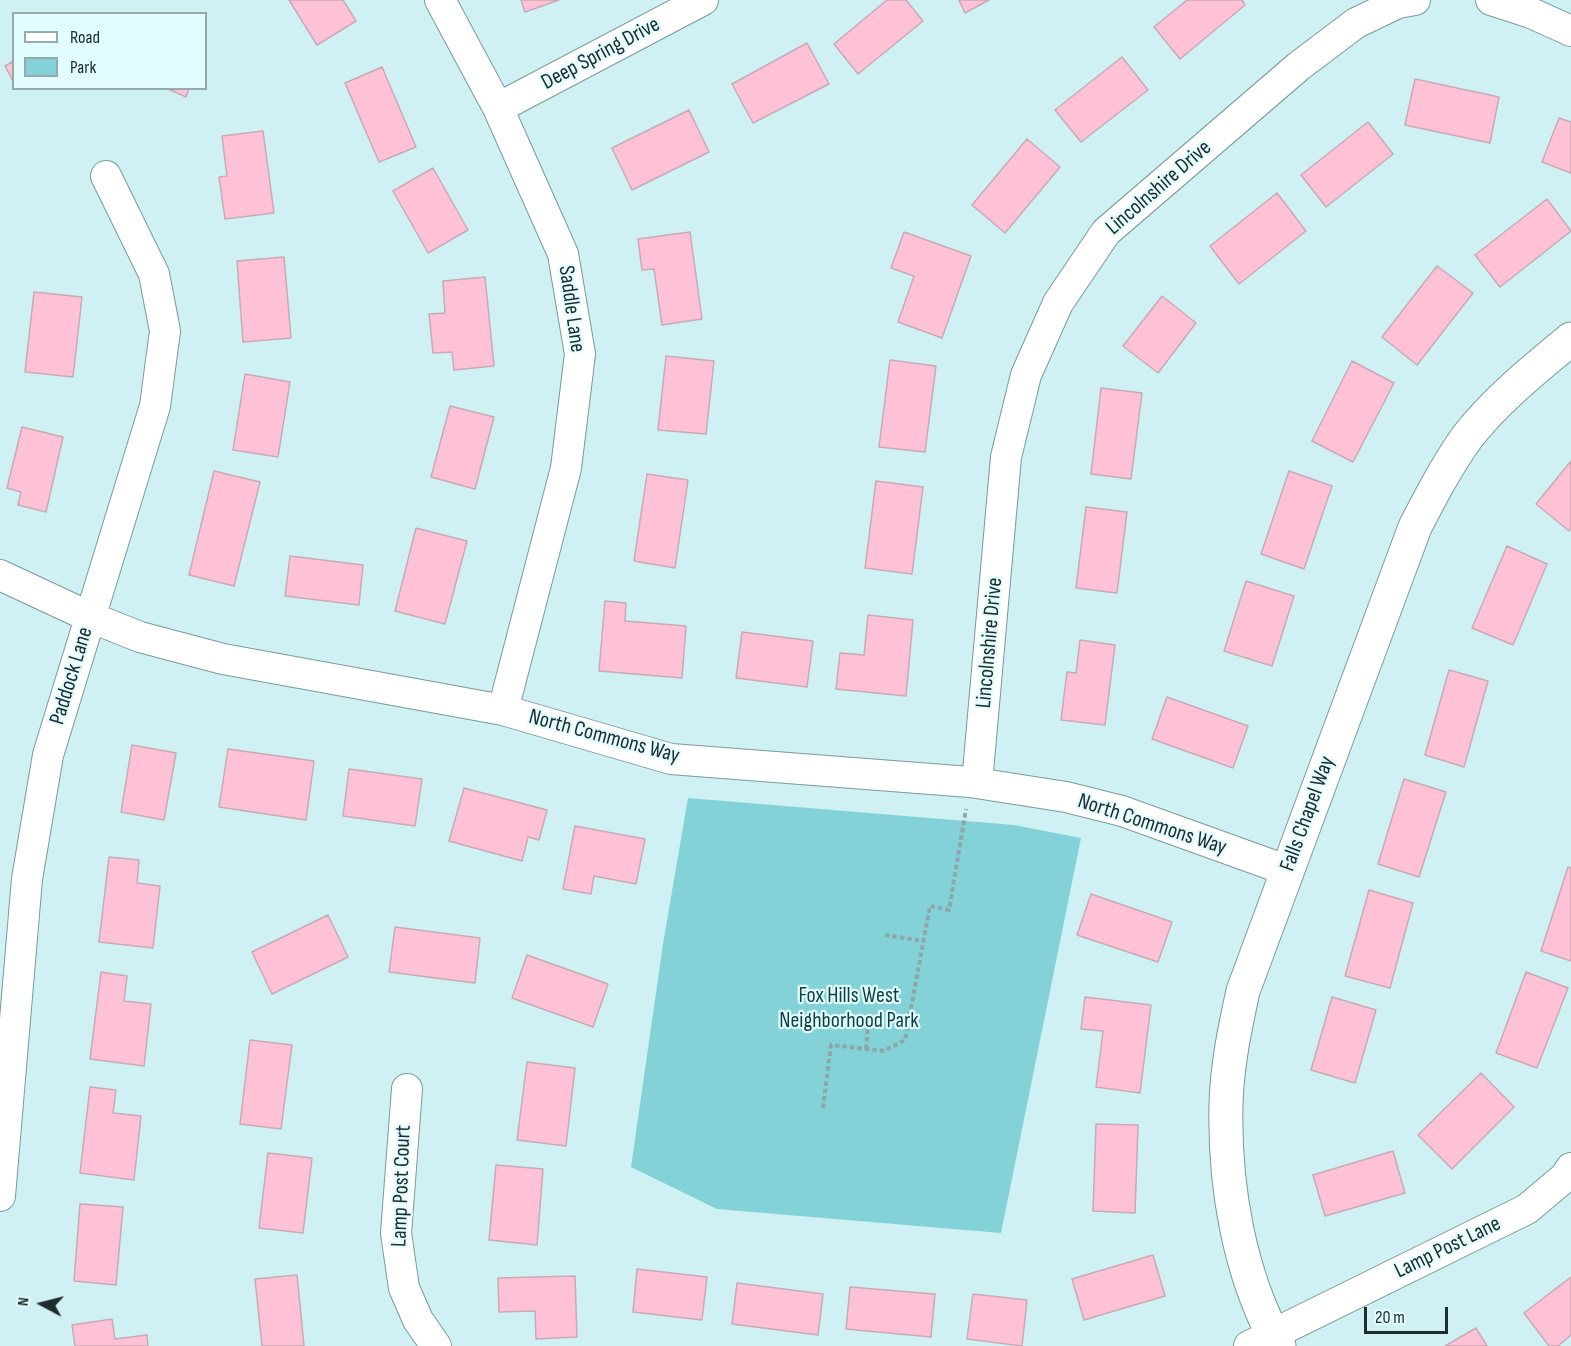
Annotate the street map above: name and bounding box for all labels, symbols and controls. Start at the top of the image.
legend [12,12,207,90]
street label: Deep Spring Drive [537,12,665,96]
text: Road [70,27,100,48]
text: Park [70,57,96,78]
street label: Lincolnshire Drive [1101,135,1217,241]
street label: Saddle Lane [552,264,590,354]
street label: Lincolnshire Drive [971,577,1009,709]
street label: Paddock Lane [45,624,99,728]
street label: North Commons Way [526,704,682,770]
street label: Falls Chapel Way [1275,753,1341,875]
street label: North Commons Way [1074,789,1230,861]
park label: Fox Hills West Neighborhood Park [779,983,919,1034]
street label: Lamp Post Court [387,1125,417,1247]
street label: Lamp Post Lane [1391,1211,1505,1285]
north arrow [12,1274,72,1334]
scale bar [1367,1295,1451,1333]
text: N [14,1296,34,1307]
text: 20 m [1375,1307,1405,1328]

